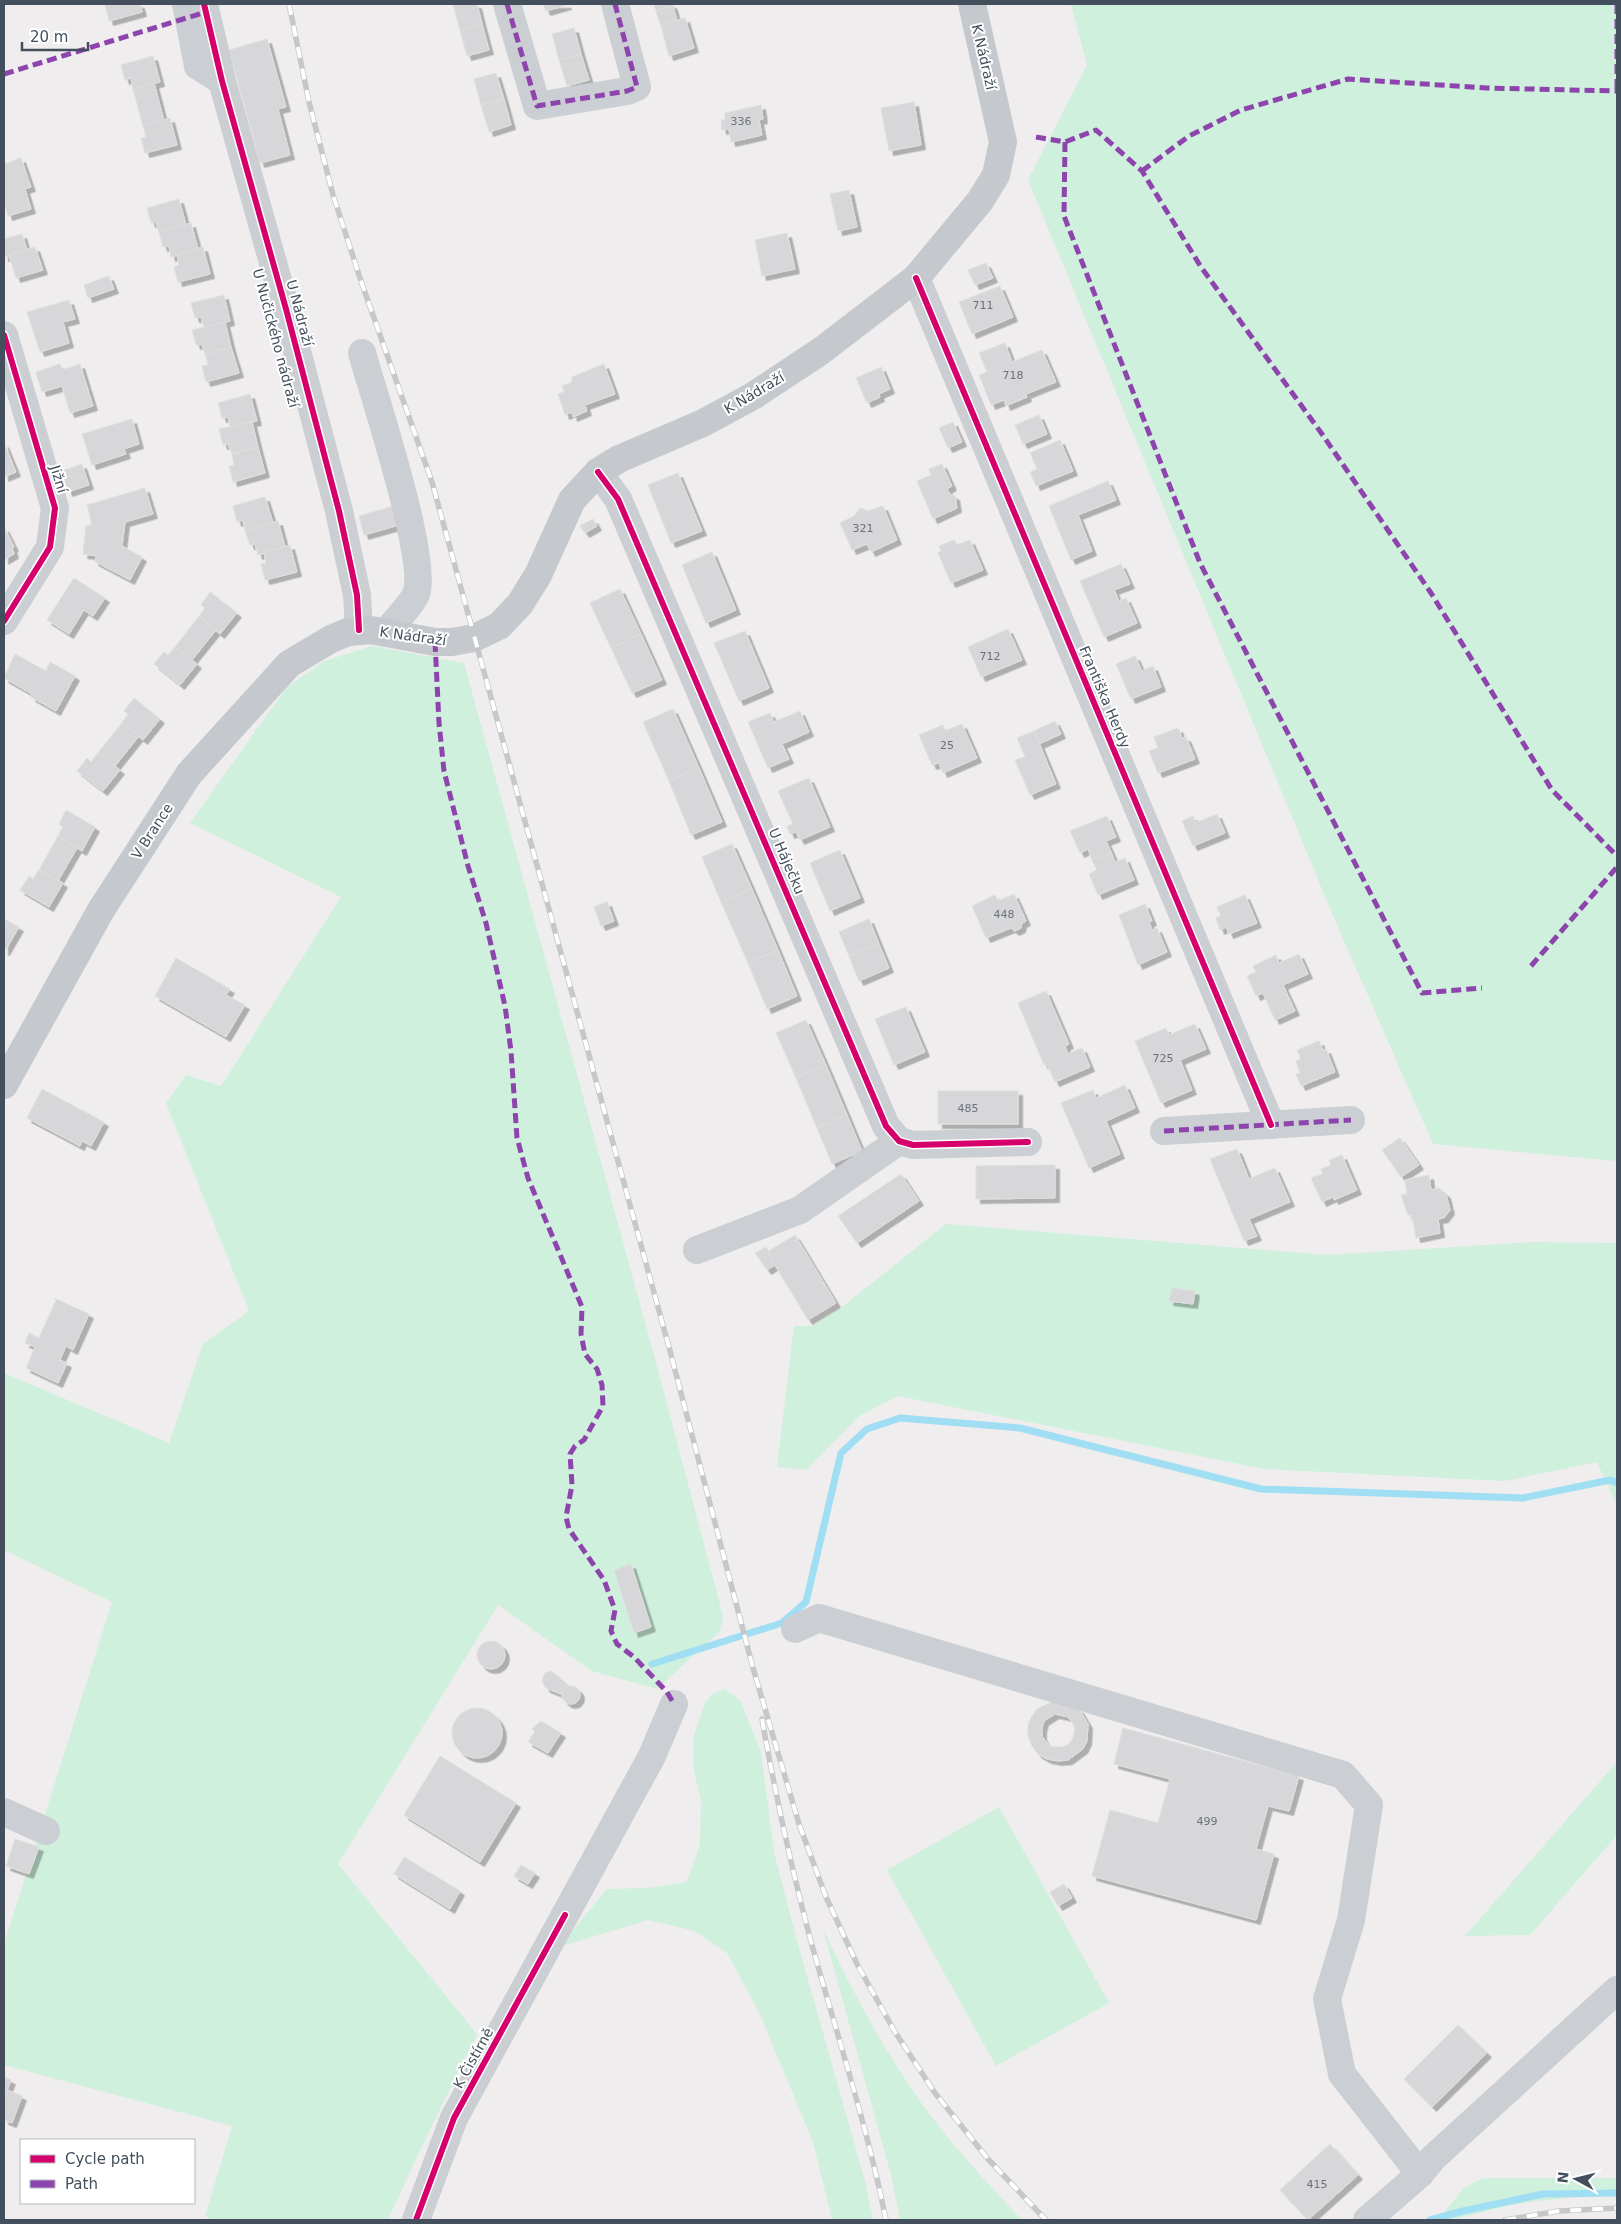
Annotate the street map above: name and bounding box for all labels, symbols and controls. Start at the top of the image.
scale bar [22,20,89,52]
street label: K Nádraží [969,22,1000,93]
text: 20 m [30,28,68,46]
house number: 336 [731,115,752,128]
street label: U Nučického nádraží [250,267,303,410]
street label: U Nádraží [283,278,317,349]
house number: 711 [973,299,994,312]
street label: K Nádraží [721,368,788,417]
house number: 718 [1003,369,1024,382]
street label: Jižní [47,462,71,496]
house number: 321 [853,522,874,535]
street label: K Nádraží [379,623,448,649]
street label: Františka Herdy [1076,643,1134,751]
house number: 712 [980,650,1001,663]
house number: 25 [940,739,954,752]
street label: V Brance [128,800,176,862]
street label: U Háječku [766,825,808,897]
house number: 448 [994,908,1015,921]
house number: 725 [1153,1052,1174,1065]
house number: 485 [958,1102,979,1115]
house number: 499 [1197,1815,1218,1828]
street label: K Čistírně [449,2024,496,2091]
legend [20,2139,195,2204]
text: Cycle path [65,2150,145,2168]
north arrow [1551,2154,1601,2204]
text: N [1554,2171,1572,2184]
text: Path [65,2175,98,2193]
house number: 415 [1307,2178,1328,2191]

